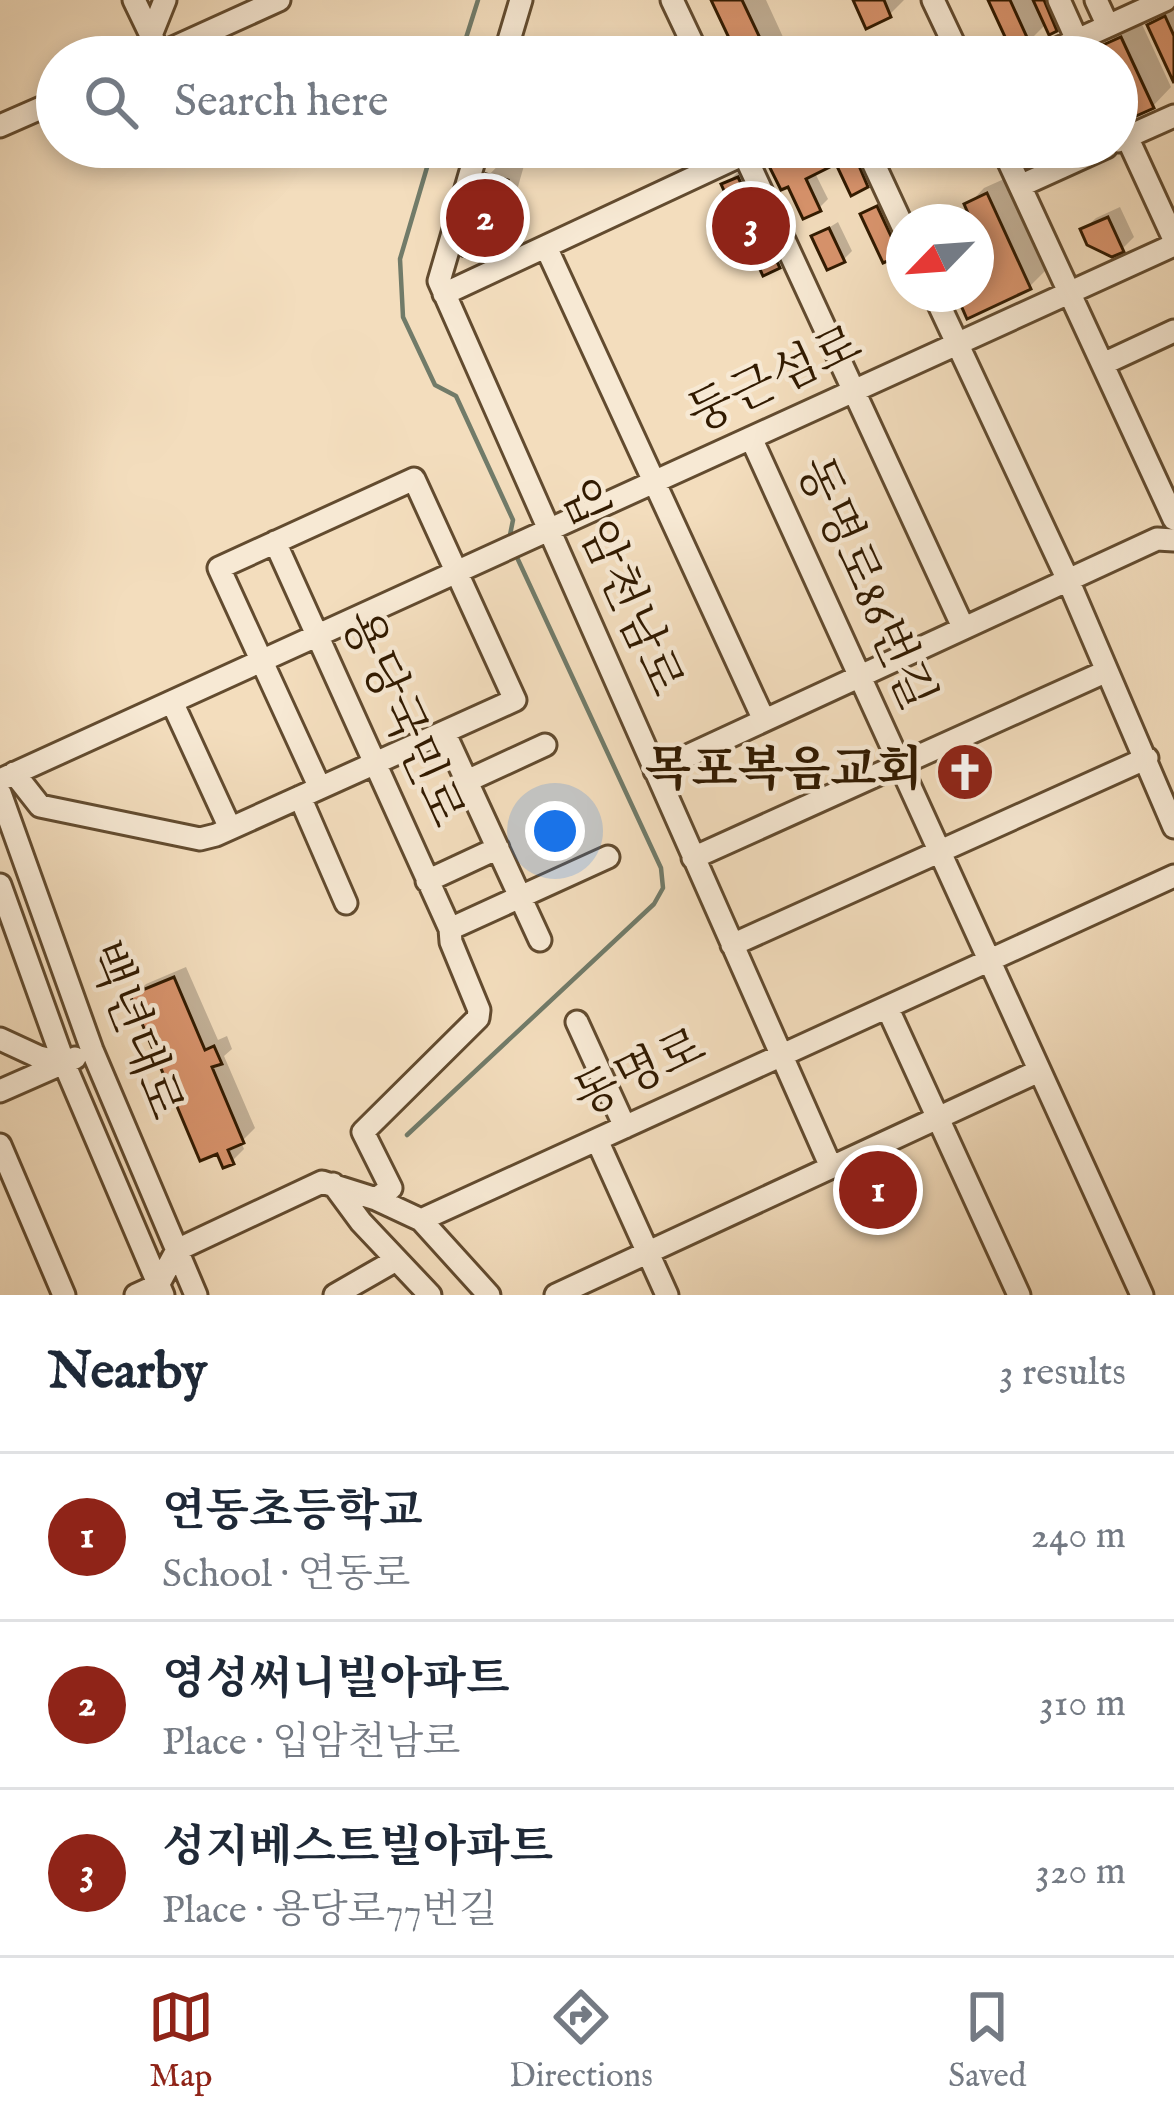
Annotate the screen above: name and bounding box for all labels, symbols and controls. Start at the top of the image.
search box [36,36,1138,168]
icon: search [78,69,144,135]
text: Search here [174,74,388,131]
pin: 2 [446,173,524,263]
pin: 3 [712,181,790,271]
north arrow [886,204,994,312]
street label: 둥근섬로 [678,315,872,447]
street label: 동명로86번길 [781,448,947,720]
street label: 입암천남로 [545,470,695,706]
street label: 용당국민로 [326,601,476,837]
church icon: 목포복음교회 [934,741,996,803]
place label: 목포복음교회 [645,742,923,802]
your location [525,801,585,861]
street label: 백년대로 [72,934,194,1128]
street label: 동명로 [564,1017,716,1131]
pin: 1 [839,1145,917,1235]
text: Nearby [48,1341,207,1406]
text: 3 results [999,1349,1126,1398]
text: 연동초등학교 [162,1484,423,1541]
text: 1 [80,1512,94,1561]
text: 240 m [1031,1512,1126,1561]
text: School · 연동로 [162,1551,411,1600]
text: 영성써니빌아파트 [162,1652,510,1709]
text: 2 [78,1680,96,1729]
text: 310 m [1039,1680,1126,1729]
text: Place · 입암천남로 [162,1719,461,1768]
text: 성지베스트빌아파트 [162,1820,553,1877]
text: 3 [80,1848,94,1897]
text: 320 m [1035,1848,1126,1897]
text: Place · 용당로77번길 [162,1887,497,1936]
tab: Map [148,1984,214,2098]
tab: Directions [509,1984,653,2098]
tab: Saved [948,1984,1026,2098]

